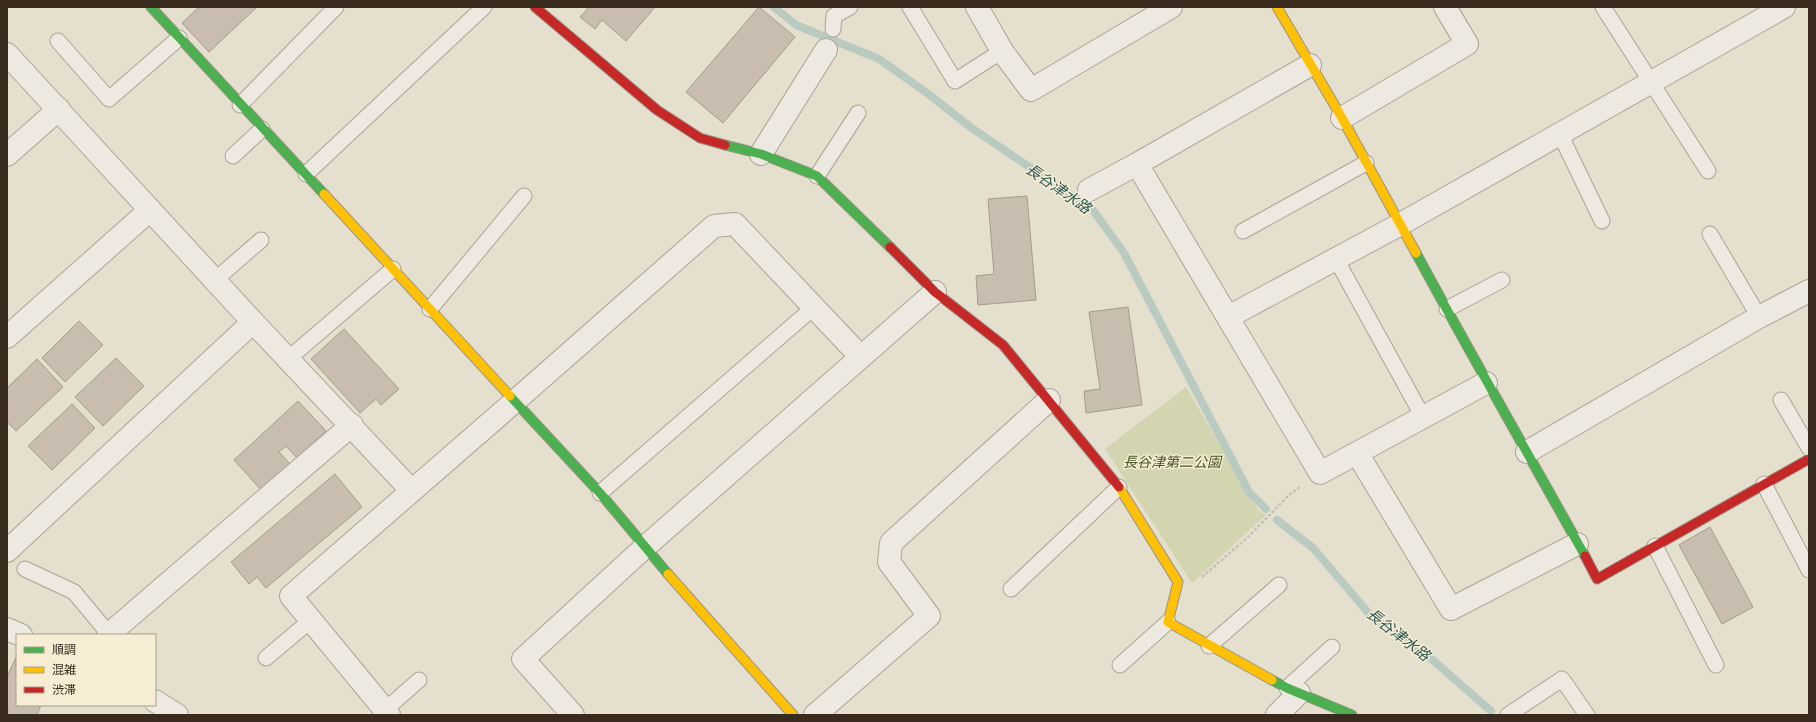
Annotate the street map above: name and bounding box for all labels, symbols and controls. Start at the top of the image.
water label: 長谷津水路 [1023,158,1097,219]
park label: 長谷津第二公園 [1123,452,1223,471]
water label: 長谷津水路 [1363,603,1436,666]
legend [16,634,156,706]
text: 順調 [52,642,76,657]
text: 混雑 [52,662,76,677]
text: 渋滞 [52,682,76,697]

